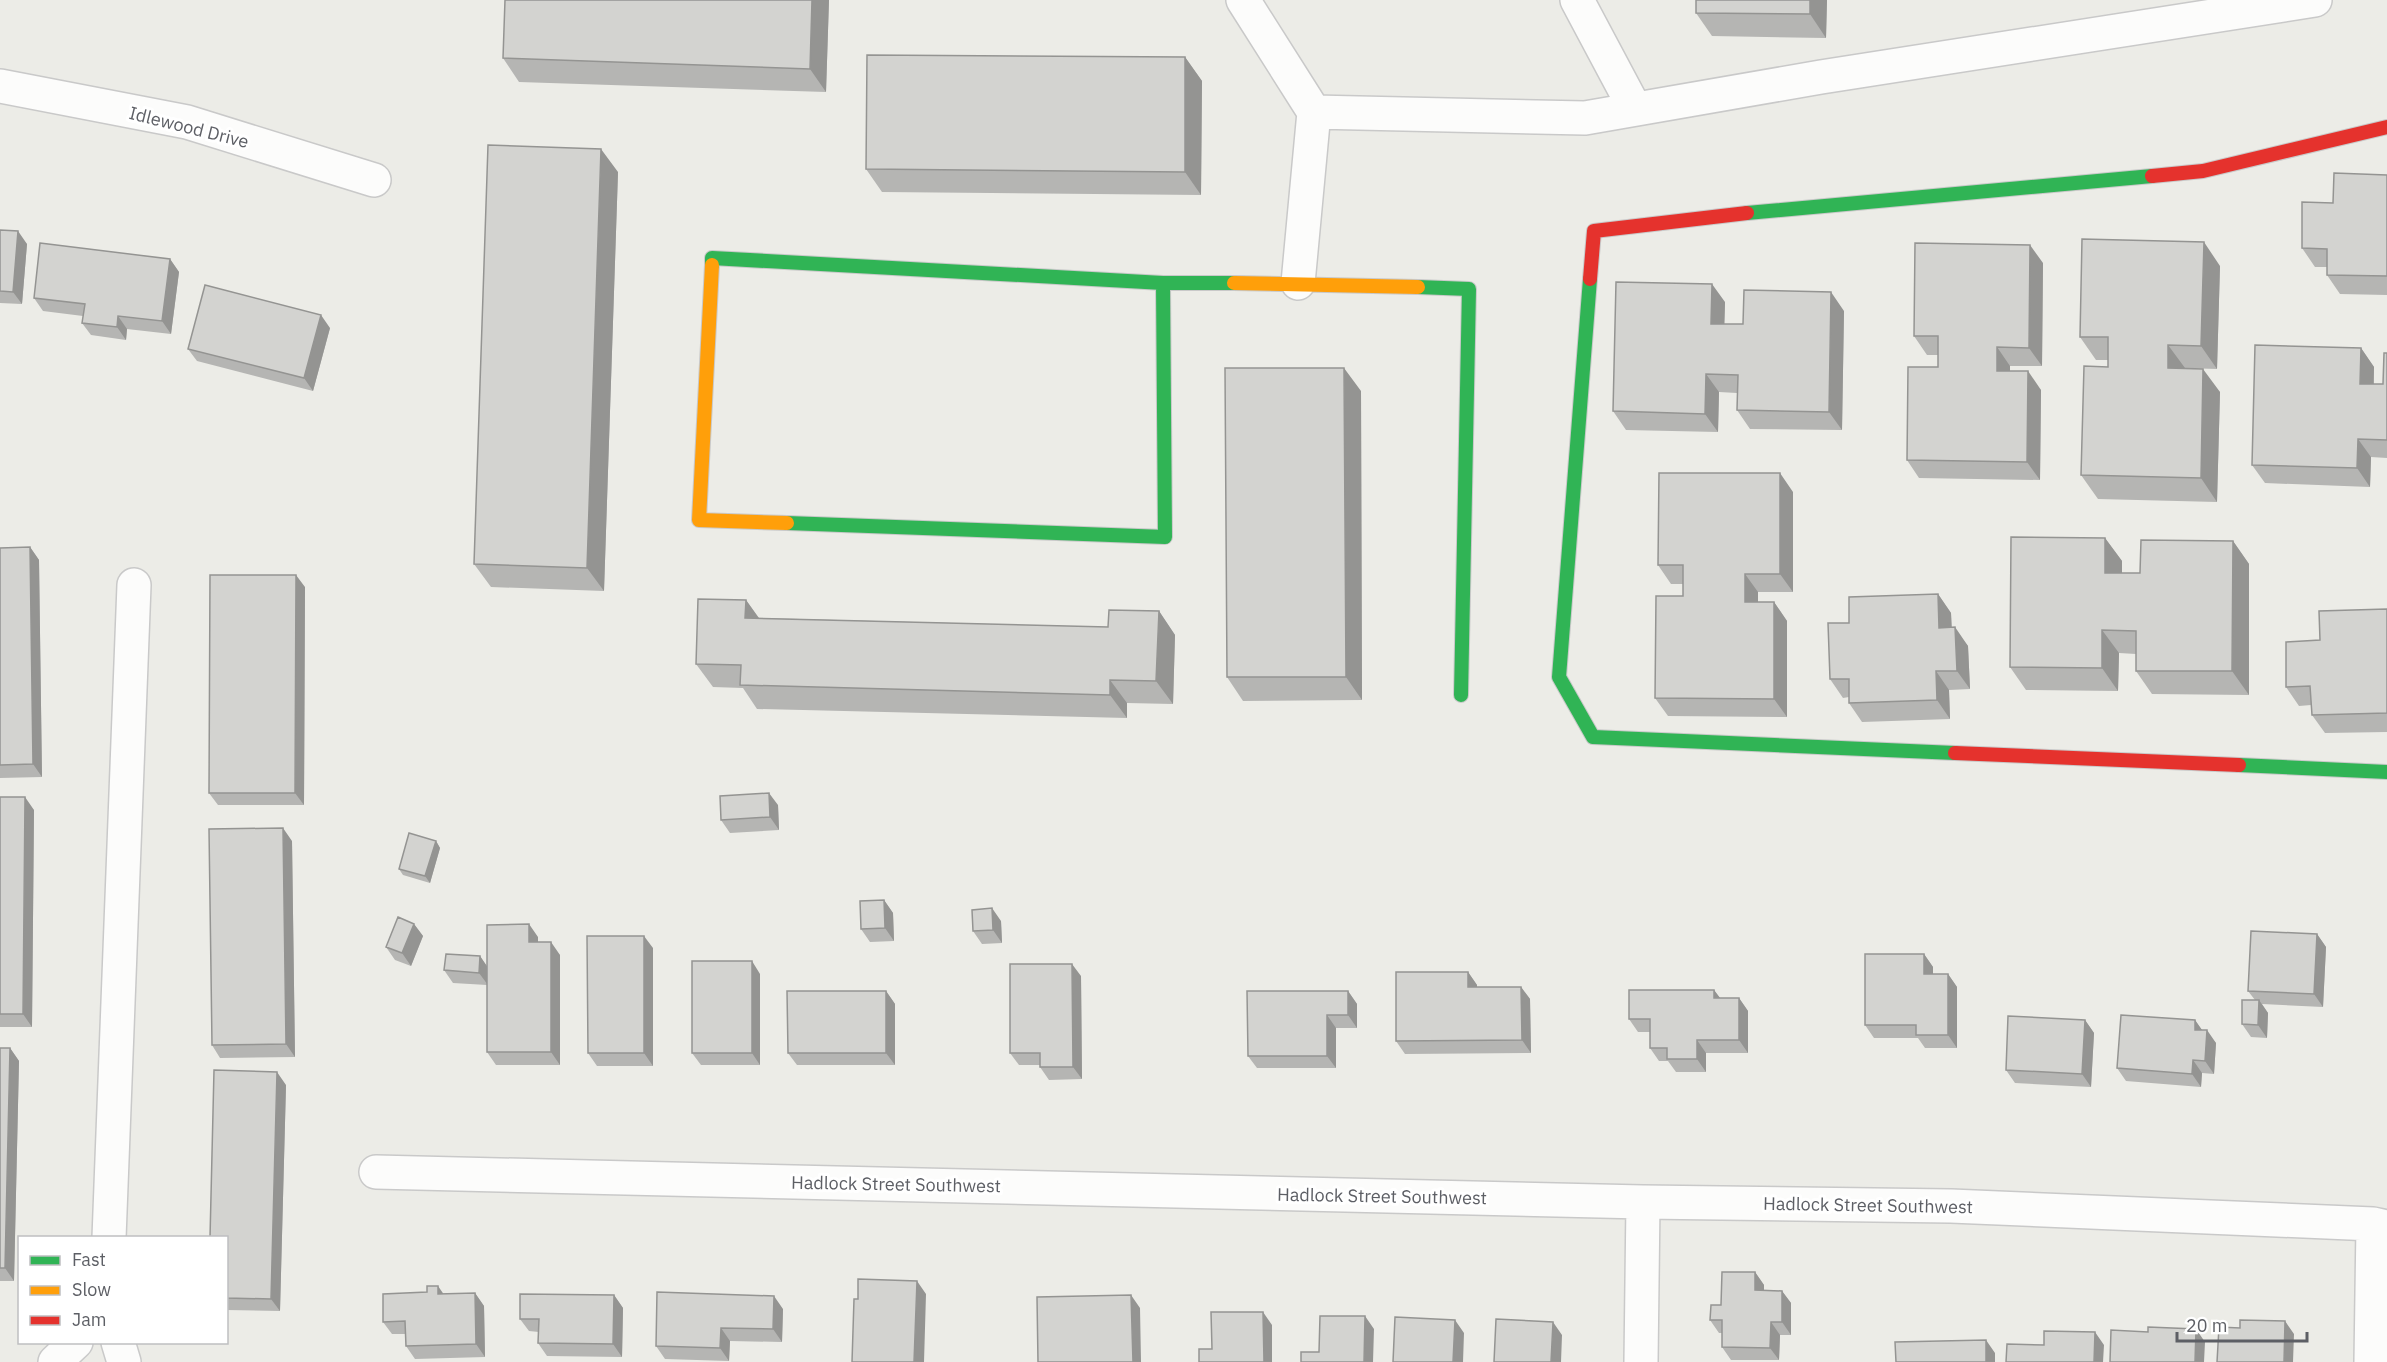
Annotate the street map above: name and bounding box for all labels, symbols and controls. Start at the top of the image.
street label: Idlewood Drive [127,101,251,153]
street label: Hadlock Street Southwest [791,1171,1001,1197]
street label: Hadlock Street Southwest [1277,1183,1487,1209]
street label: Hadlock Street Southwest [1763,1192,1973,1218]
legend [18,1236,228,1344]
text: Fast [72,1248,106,1271]
text: Slow [72,1278,111,1301]
scale bar [2177,1305,2308,1343]
text: Jam [72,1308,107,1331]
text: 20 m [2186,1314,2228,1337]

